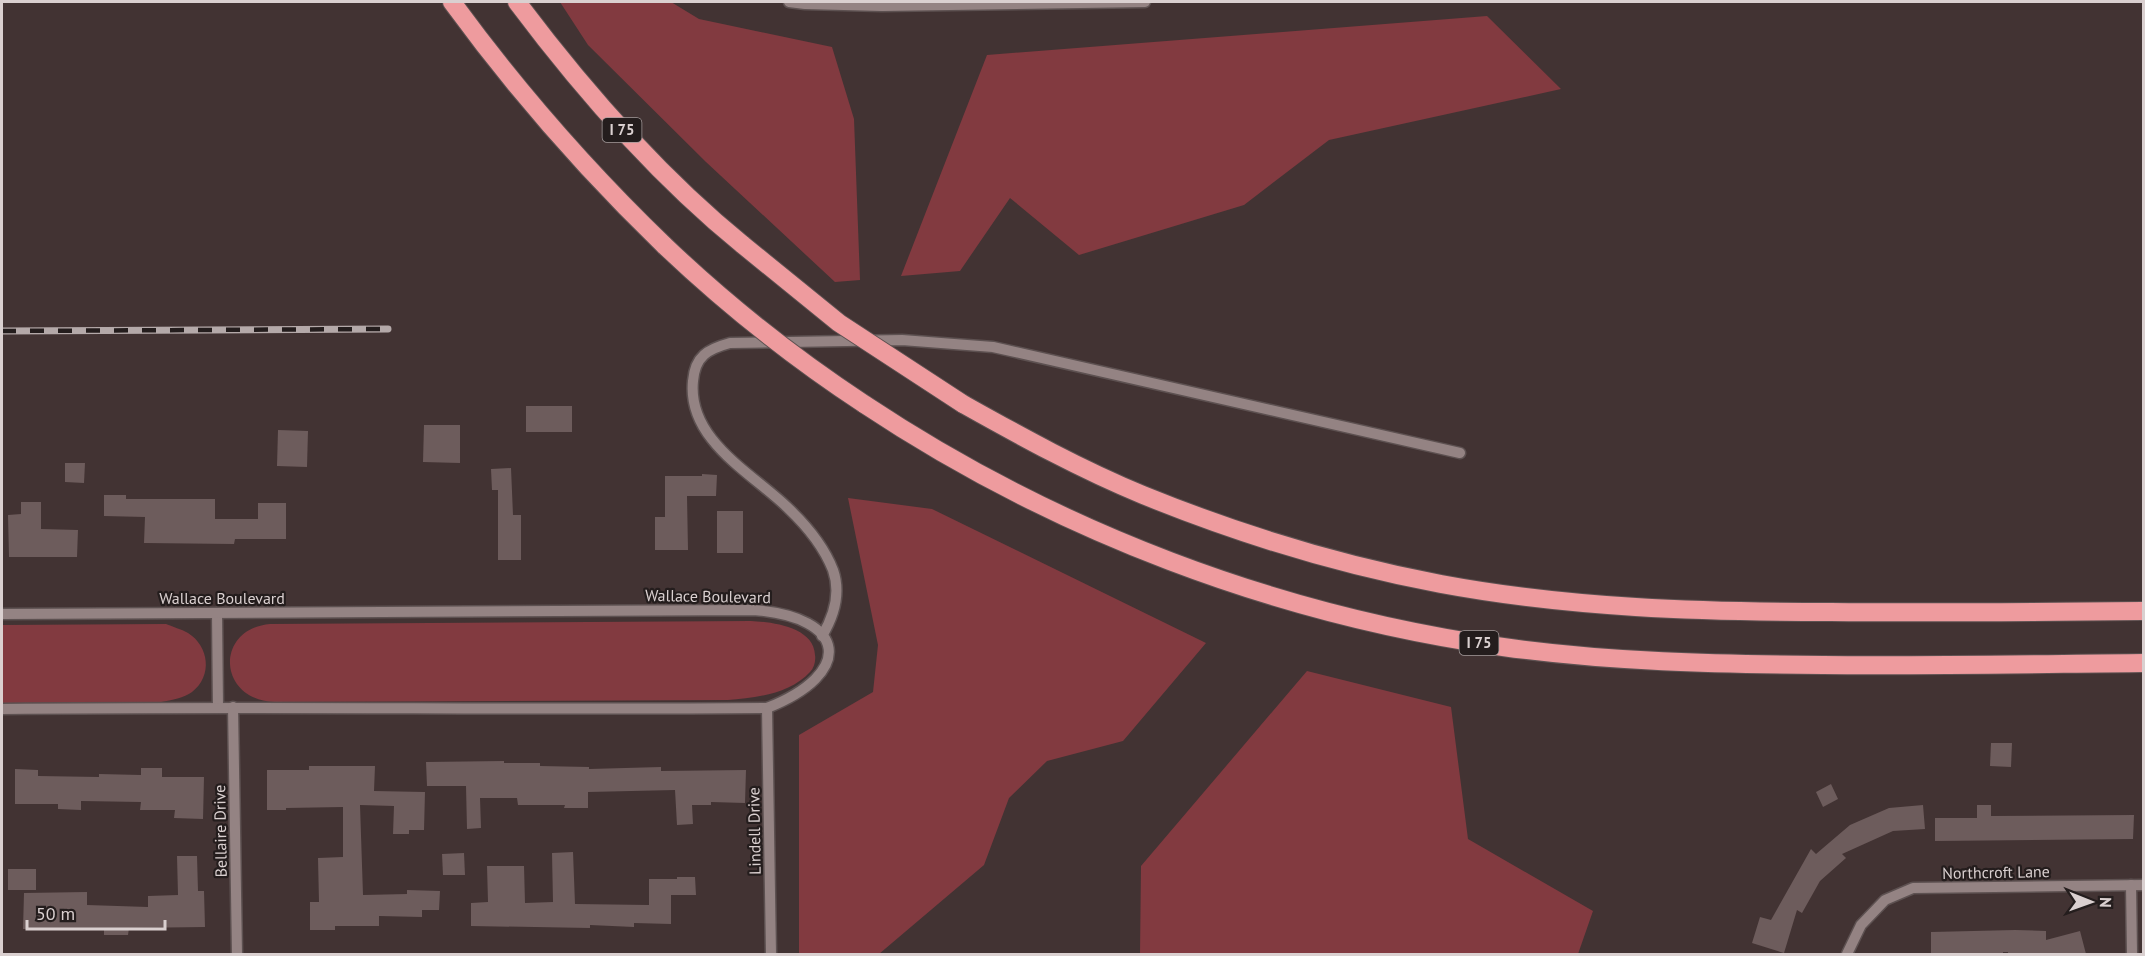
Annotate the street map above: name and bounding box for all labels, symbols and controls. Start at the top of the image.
road number: I 75 [602,118,642,142]
street label: Wallace Boulevard [645,585,771,607]
street label: Wallace Boulevard [159,588,285,608]
road number: I 75 [1460,631,1498,655]
street label: Bellaire Drive [209,784,231,878]
street label: Lindell Drive [743,787,765,875]
street label: Northcroft Lane [1942,861,2050,883]
north arrow [2061,872,2121,932]
scale bar [27,893,165,931]
text: N [2096,897,2116,908]
text: 50 m [36,902,75,925]

